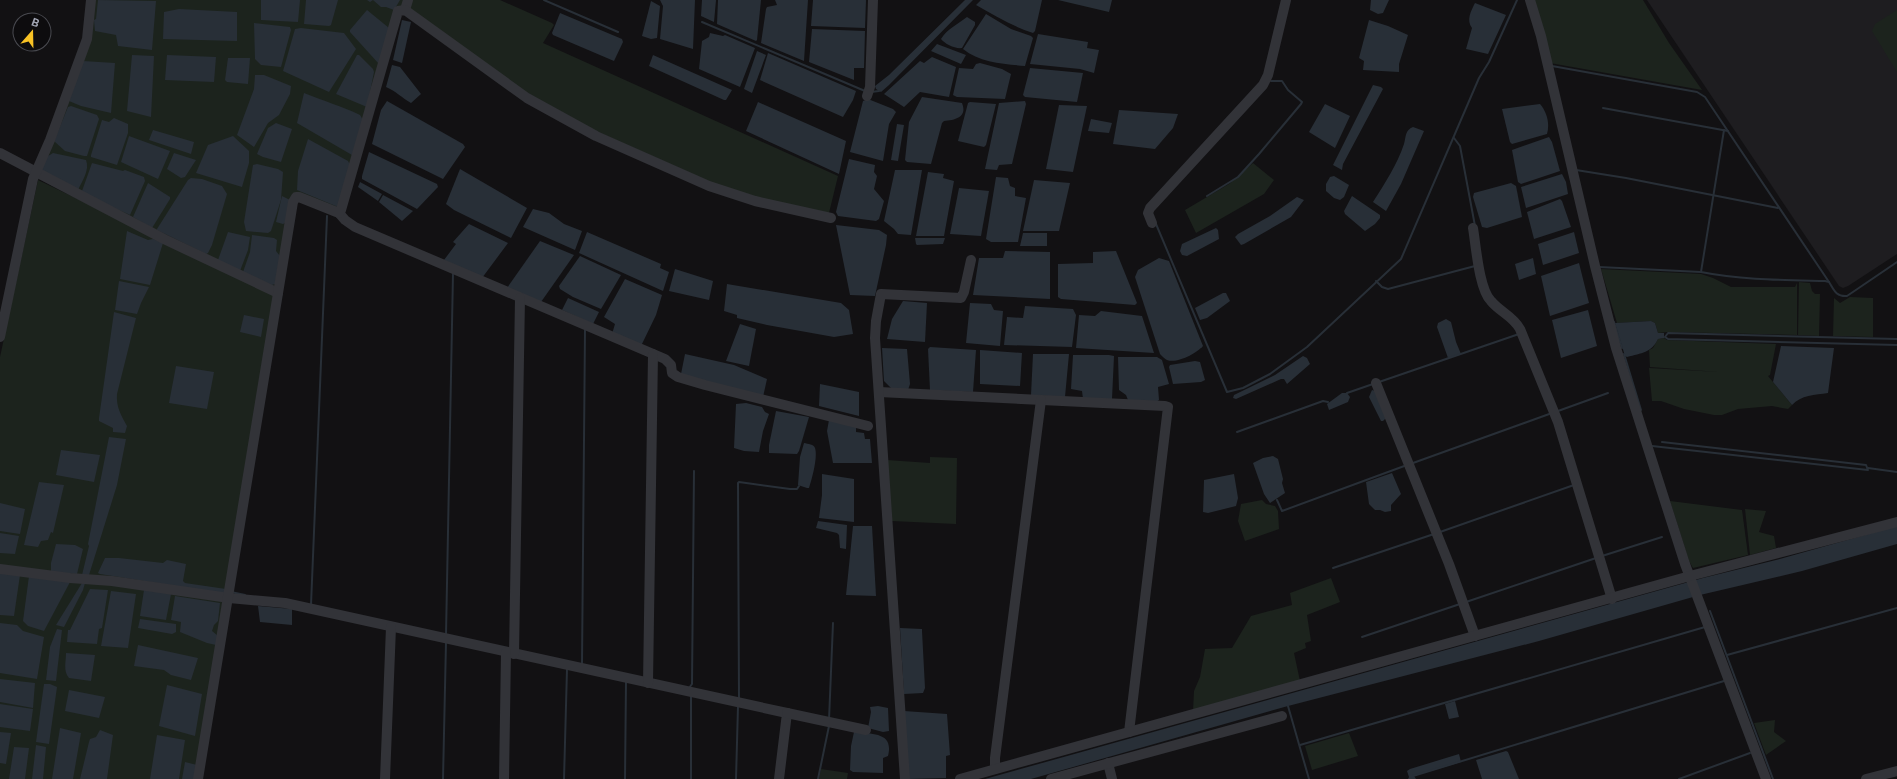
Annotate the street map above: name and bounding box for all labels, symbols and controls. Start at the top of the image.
north arrow [12,12,52,52]
text: B [30,16,41,30]

